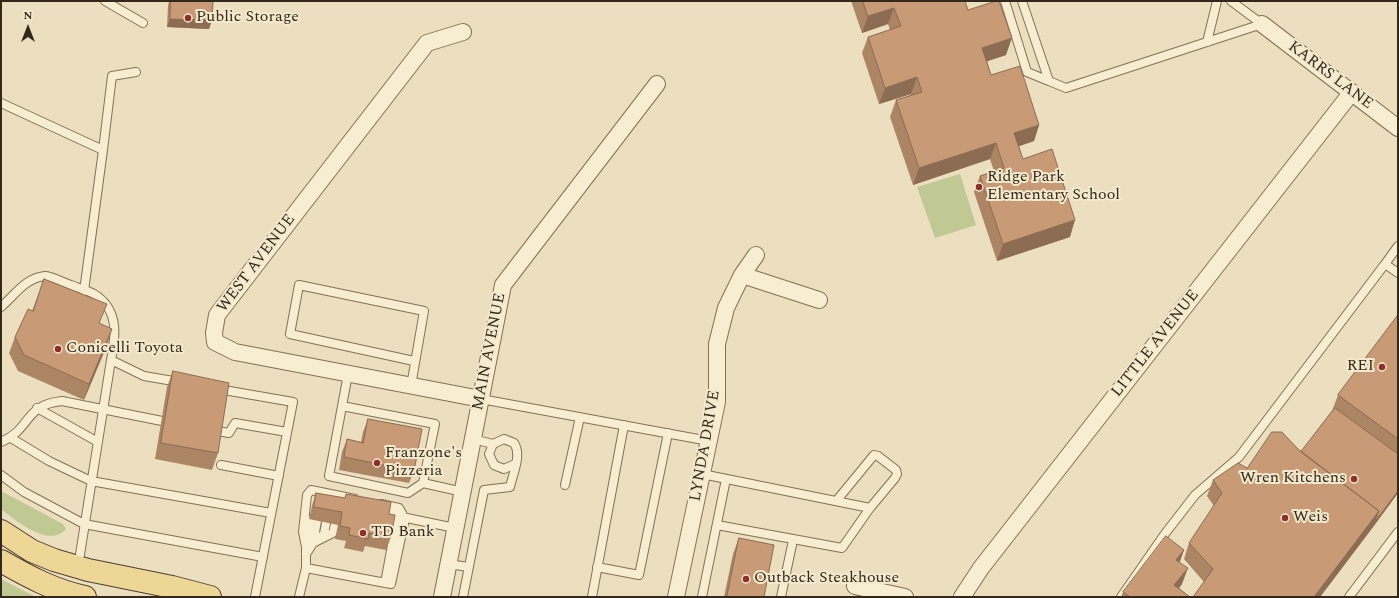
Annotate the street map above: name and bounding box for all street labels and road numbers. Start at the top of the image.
street label: KARRS LANE [1284,38,1376,114]
street label: WEST AVENUE [214,211,300,317]
street label: LITTLE AVENUE [1108,286,1204,402]
street label: MAIN AVENUE [469,292,511,412]
street label: LYNDA DRIVE [687,389,725,503]

